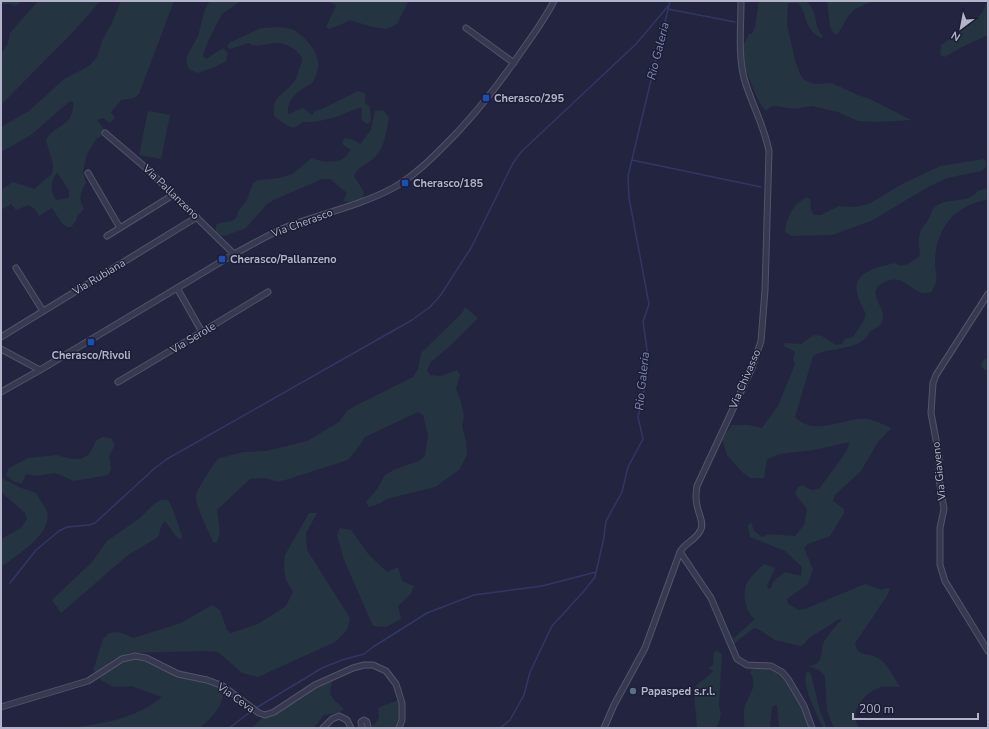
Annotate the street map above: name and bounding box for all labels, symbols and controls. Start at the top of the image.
north arrow [941,8,981,48]
water label: Rio Galeria [643,20,673,82]
text: N [948,28,963,45]
place label: Cherasco/295 [494,91,565,106]
marker: Cherasco/295 [481,93,491,103]
street label: Via Pallanzeno [139,161,203,223]
place label: Cherasco/185 [413,176,484,191]
marker: Cherasco/185 [400,178,410,188]
street label: Via Cherasco [268,205,335,241]
place label: Cherasco/Pallanzeno [230,252,337,267]
marker: Cherasco/Pallanzeno [217,254,227,264]
street label: Via Rubiana [69,255,128,299]
street label: Via Serole [167,319,219,358]
marker: Cherasco/Rivoli [86,337,96,347]
street label: Via Chivasso [725,347,764,412]
place label: Cherasco/Rivoli [51,348,131,363]
water label: Rio Galeria [631,351,653,411]
street label: Via Giaveno [928,441,950,502]
street label: Via Ceva [213,679,258,717]
place label: Papasped s.r.l. [641,684,715,699]
marker: Papasped s.r.l. [628,686,638,696]
scale bar [853,695,978,721]
text: 200 m [859,701,894,717]

